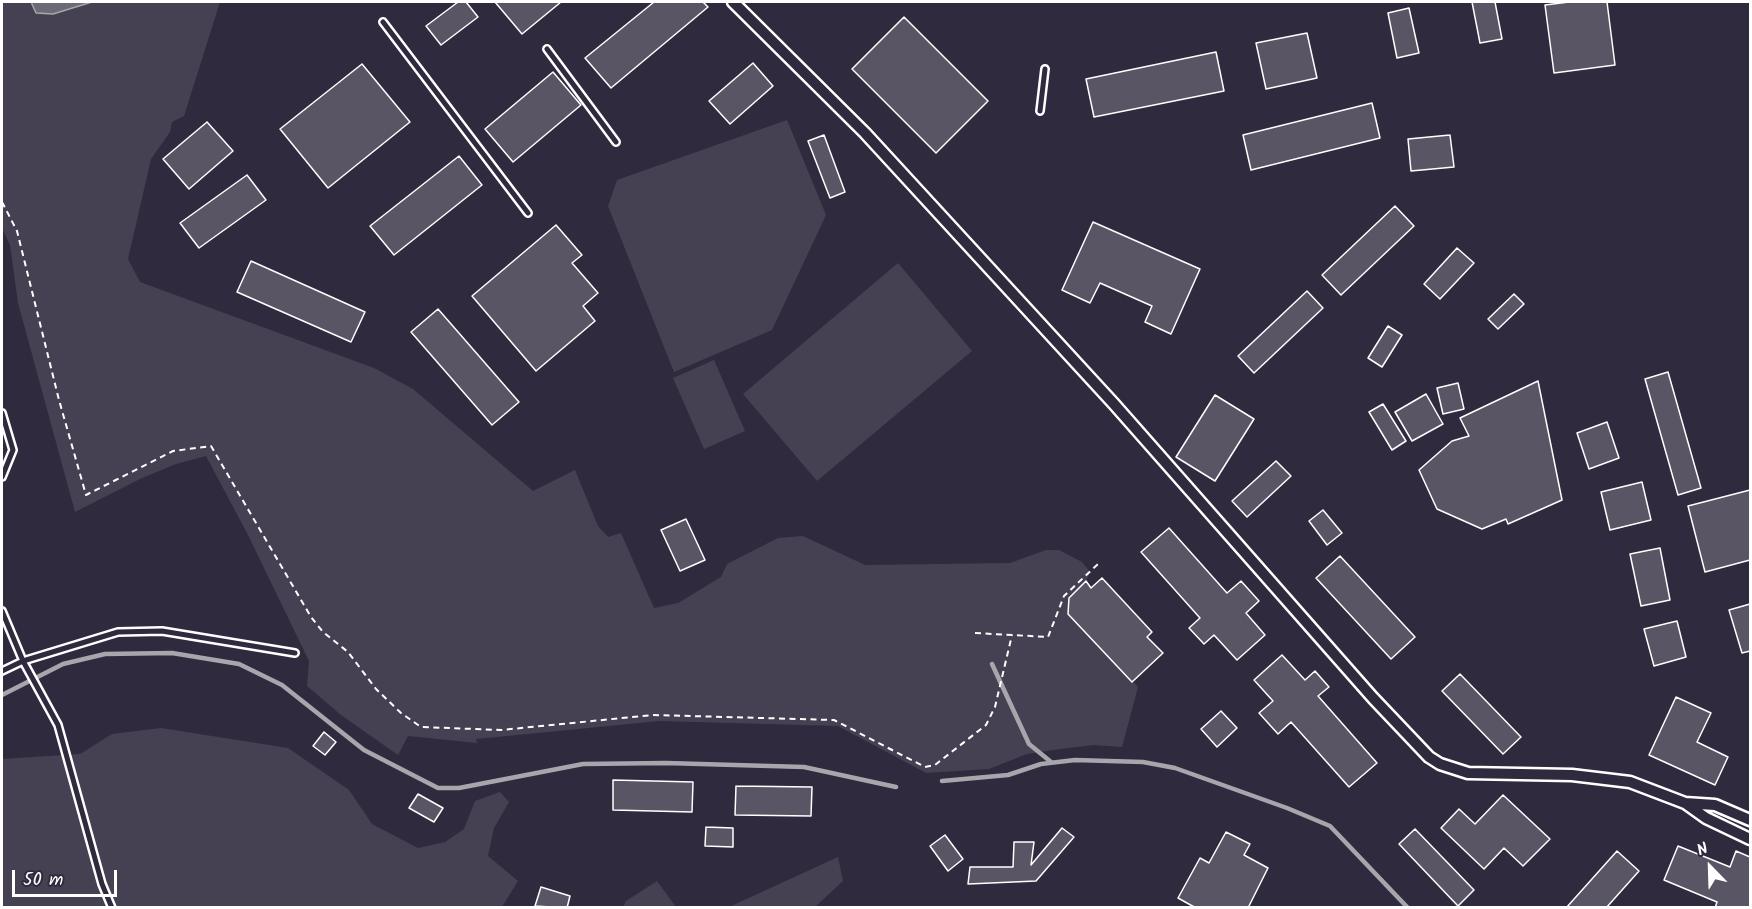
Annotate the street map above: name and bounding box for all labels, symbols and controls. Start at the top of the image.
text: N [1693,836,1712,863]
north arrow [1680,837,1740,897]
scale bar [15,858,120,896]
text: 50 m [23,866,63,895]

